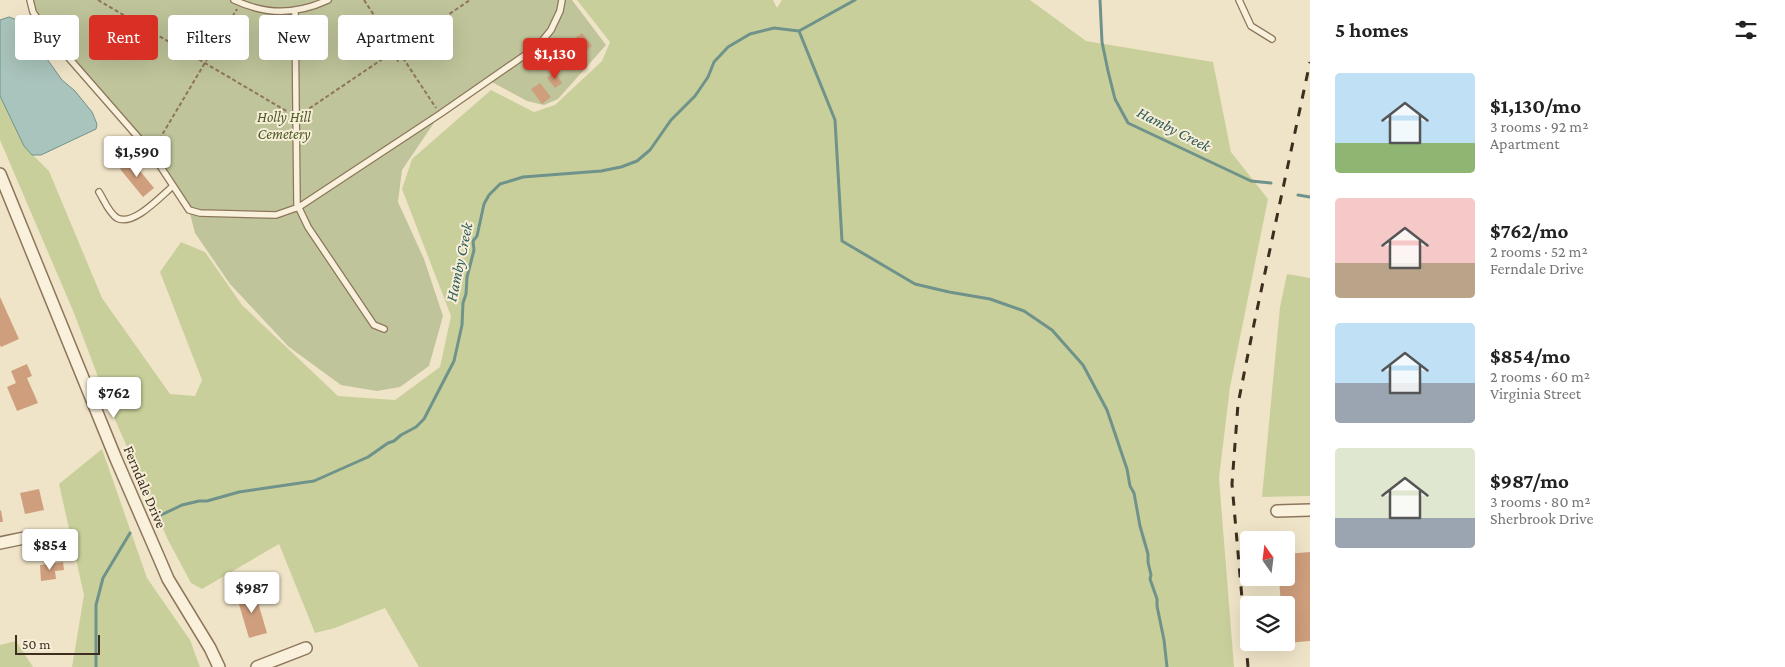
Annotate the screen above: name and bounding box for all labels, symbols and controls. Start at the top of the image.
chip: Buy [15,15,79,60]
chip: Rent [89,15,158,60]
chip: Filters [168,15,249,60]
chip: New [259,15,328,60]
chip: Apartment [338,15,453,60]
icon: filters [1732,16,1760,44]
text: 5 homes [1335,18,1408,42]
pin: $1,130 [514,38,596,80]
text: $1,130 [534,45,576,62]
icon: home [1375,93,1435,153]
text: $1,130/mo [1490,94,1581,118]
water label: Hamby Creek [1134,103,1215,156]
park label: Holly Hill Cemetery [257,109,311,143]
text: 3 rooms · 92 m² [1490,118,1588,135]
text: Apartment [1490,135,1560,152]
pin: $1,590 [96,136,178,178]
text: $1,590 [115,143,159,160]
icon: home [1375,218,1435,278]
text: $762/mo [1490,219,1568,243]
water label: Hamby Creek [442,220,477,303]
text: 2 rooms · 52 m² [1490,243,1588,260]
text: Ferndale Drive [1490,260,1584,277]
icon: home [1375,343,1435,403]
text: $854/mo [1490,344,1570,368]
text: 2 rooms · 60 m² [1490,368,1590,385]
pin: $762 [84,376,144,419]
text: $762 [98,384,130,401]
text: Virginia Street [1490,385,1581,402]
street label: Ferndale Drive [120,443,170,531]
icon: home [1375,468,1435,528]
text: $987/mo [1490,469,1569,493]
text: 3 rooms · 80 m² [1490,493,1591,510]
text: Sherbrook Drive [1490,510,1594,527]
pin: $854 [20,528,80,571]
north arrow [1240,531,1295,586]
map controls [1240,531,1295,651]
text: $854 [33,536,67,553]
pin: $987 [222,572,282,614]
text: $987 [235,579,269,596]
button: layers [1240,596,1295,651]
scale bar [15,632,100,655]
text: 50 m [22,636,50,652]

